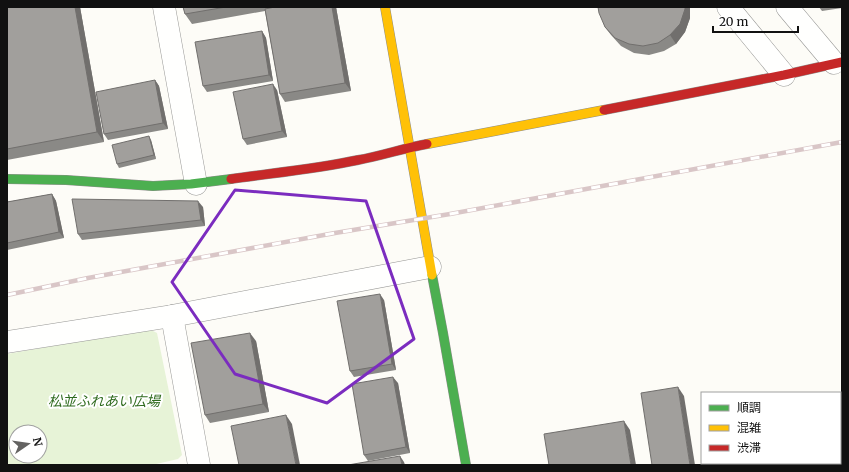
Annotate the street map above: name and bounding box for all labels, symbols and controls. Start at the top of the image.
scale bar [713,8,798,34]
text: 20 m [719,14,748,29]
park label: 松並ふれあい広場 [48,392,162,410]
legend [701,392,841,464]
text: 順調 [737,400,761,415]
text: 混雑 [737,420,761,435]
north arrow [8,424,48,464]
text: N [30,436,46,448]
text: 渋滞 [737,440,761,455]

